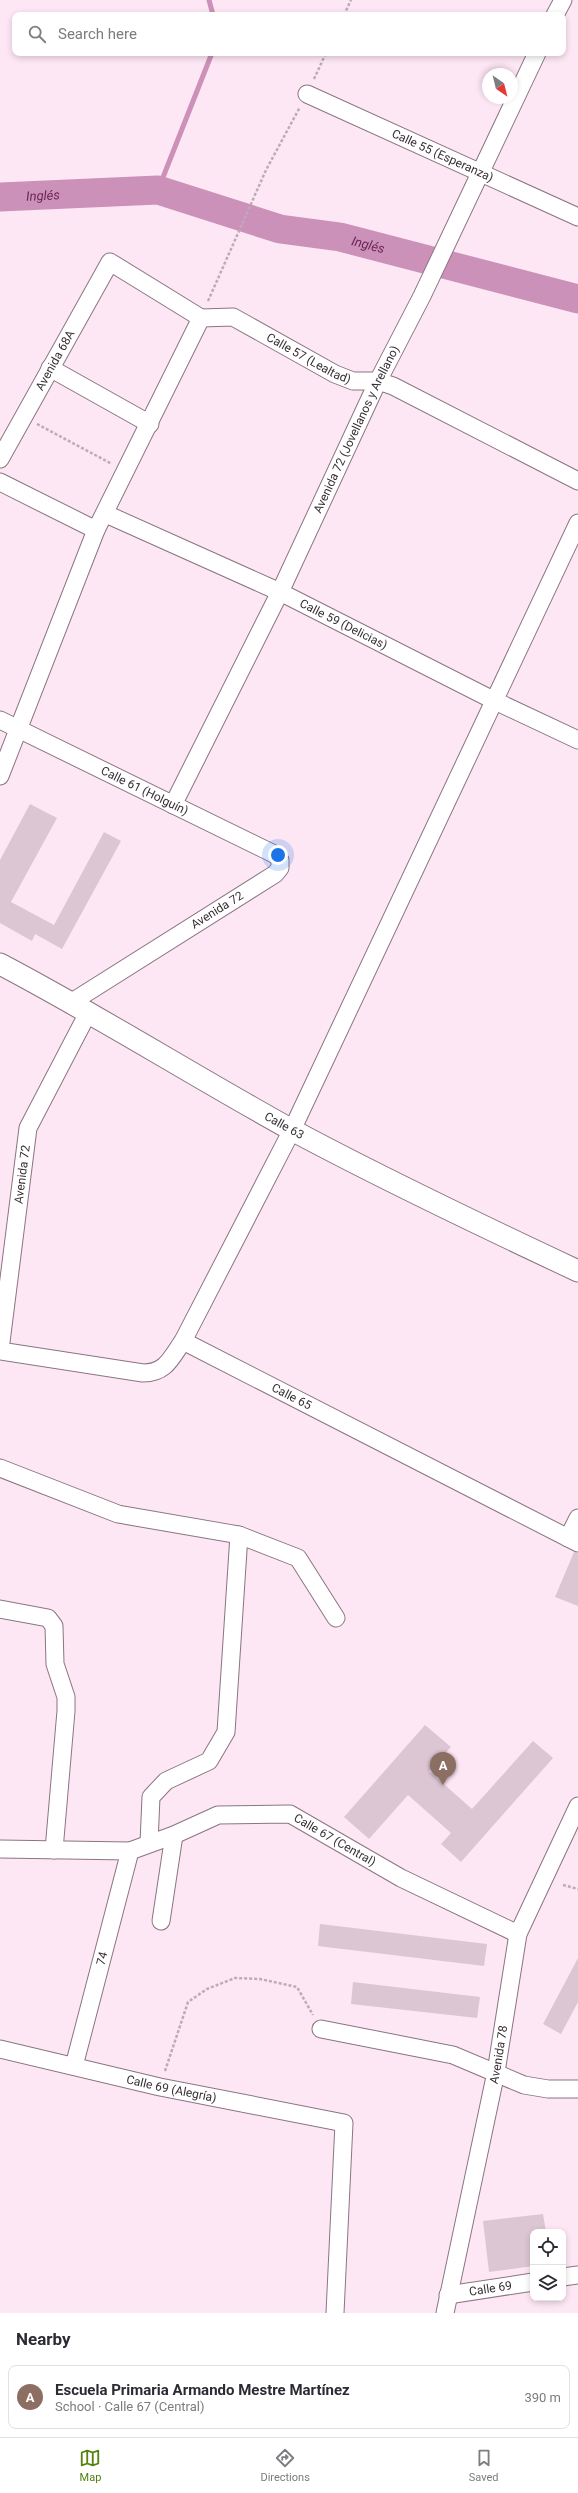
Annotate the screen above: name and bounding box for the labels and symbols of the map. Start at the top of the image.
north arrow [482,68,518,104]
street label: Calle 55 (Esperanza) [390,126,496,185]
water label: Inglés [26,187,61,203]
water label: Inglés [350,233,387,256]
street label: Avenida 68A [33,328,78,393]
street label: Calle 57 (Lealtad) [264,330,353,387]
street label: Avenida 72 (Jovellanos y Arellano) [311,343,402,515]
street label: Calle 59 (Delicias) [297,596,390,652]
street label: Calle 61 (Holguín) [99,763,191,818]
your location [268,845,288,865]
street label: Avenida 72 [188,888,246,932]
street label: Calle 63 [262,1109,306,1142]
street label: Avenida 72 [12,1144,33,1205]
street label: Calle 65 [269,1381,314,1413]
pin: A [430,1752,456,1785]
street label: Calle 67 (Central) [291,1811,378,1869]
street label: 74 [94,1950,111,1967]
street label: Avenida 78 [487,2024,510,2085]
street label: Calle 69 (Alegría) [125,2072,218,2105]
street label: Calle 69 [468,2278,513,2299]

